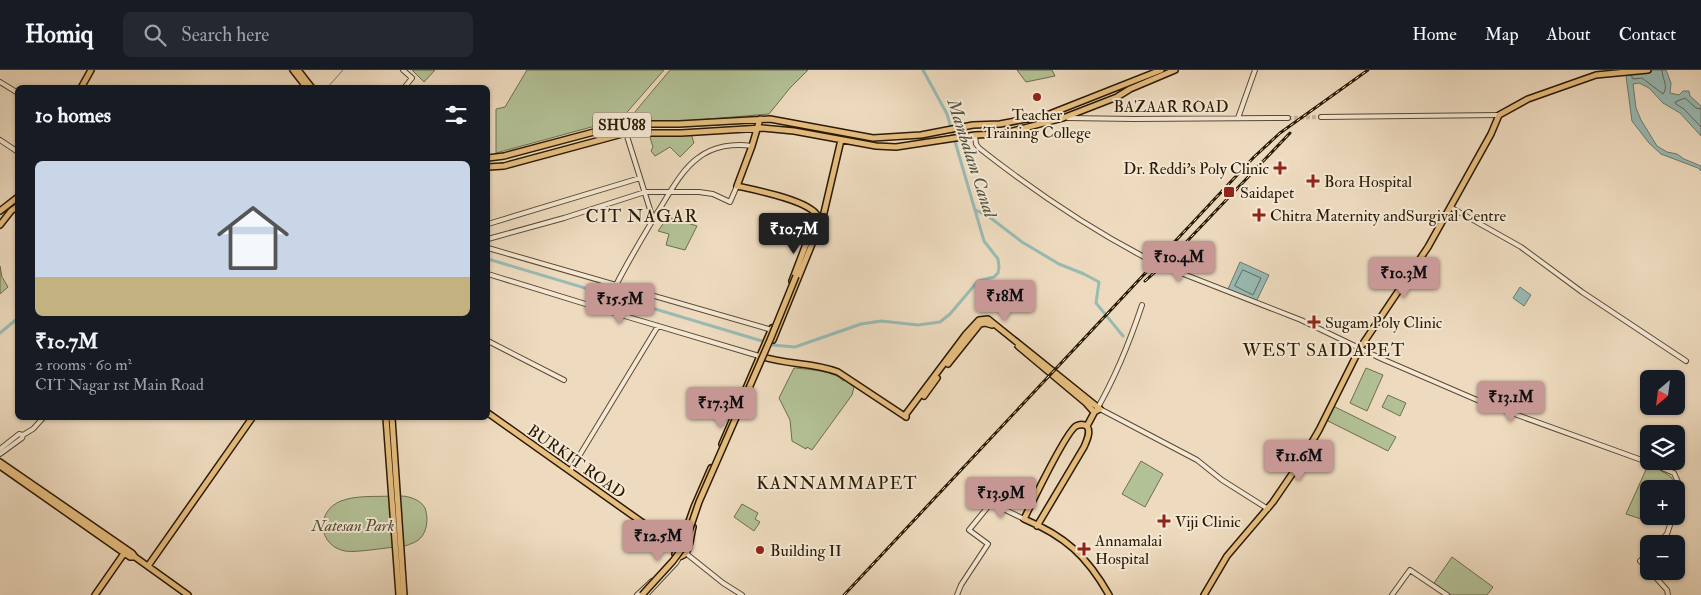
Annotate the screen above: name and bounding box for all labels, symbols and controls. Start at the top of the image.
search box [123,12,473,57]
text: Homiq [25,19,93,50]
icon: search [141,21,169,49]
text: Search here [181,23,269,47]
text: Home [1412,23,1457,46]
text: Map [1485,23,1519,46]
text: About [1547,23,1591,46]
text: Contact [1619,23,1676,46]
marker: Teacher Training College [1031,91,1043,103]
water label: Mambalam Canal [941,95,1002,222]
street label: BAZAAR ROAD [1114,97,1228,117]
icon: filters [442,101,470,129]
text: 10 homes [35,102,111,129]
place label: Teacher Training College [983,105,1091,143]
road number: SHU88 [593,112,651,138]
place label: Dr. Reddi's Poly Clinic [1123,159,1270,179]
marker: Dr. Reddi's Poly Clinic [1273,161,1287,175]
place label: Bora Hospital [1324,172,1412,193]
marker: Bora Hospital [1306,174,1320,188]
place label: Saidapet [1240,183,1294,204]
marker: Saidapet [1222,185,1236,199]
icon: home [208,193,298,283]
district label: CIT NAGAR [585,205,699,228]
place label: Chitra Maternity andSurgival Centre [1270,206,1506,226]
marker: Chitra Maternity andSurgival Centre [1252,208,1266,222]
pin: ₹10.7M [753,212,835,255]
text: ₹10.7M [770,219,818,239]
pin: ₹10.4M [1138,240,1220,283]
text: ₹10.4M [1154,247,1204,267]
pin: ₹10.3M [1363,256,1445,299]
text: ₹10.3M [1380,263,1428,283]
pin: ₹18M [975,280,1035,322]
pin: ₹15.5M [579,282,661,325]
text: ₹18M [986,286,1024,306]
text: ₹15.5M [597,289,643,309]
place label: Sugam Poly Clinic [1325,313,1443,333]
marker: Sugam Poly Clinic [1307,315,1321,329]
text: ₹10.7M [35,328,98,355]
district label: WEST SAIDAPET [1242,339,1405,362]
text: 2 rooms · 60 m² [35,355,132,375]
north arrow [1640,370,1685,415]
map controls [1640,370,1685,580]
text: CIT Nagar 1st Main Road [35,375,204,395]
pin: ₹13.1M [1470,380,1552,423]
pin: ₹17.3M [680,386,762,429]
text: ₹13.1M [1488,387,1534,407]
text: ₹17.3M [698,393,744,413]
street label: BURKIT ROAD [523,421,629,503]
button: layers [1640,425,1685,470]
pin: ₹11.6M [1258,440,1340,482]
text: ₹11.6M [1275,446,1323,466]
district label: KANNAMMAPET [756,472,918,495]
pin: ₹13.9M [960,476,1042,519]
button: + [1640,480,1685,525]
text: ₹13.9M [977,483,1025,503]
place label: Viji Clinic [1175,512,1241,532]
marker: Viji Clinic [1157,514,1171,528]
park label: Natesan Park [311,516,395,536]
pin: ₹12.5M [617,520,699,562]
text: ₹12.5M [634,526,682,546]
place label: Annamalai Hospital [1094,531,1162,570]
button: − [1640,535,1685,580]
place label: Building II [770,541,842,561]
marker: Annamalai Hospital [1077,542,1091,556]
marker: Building II [754,544,766,556]

